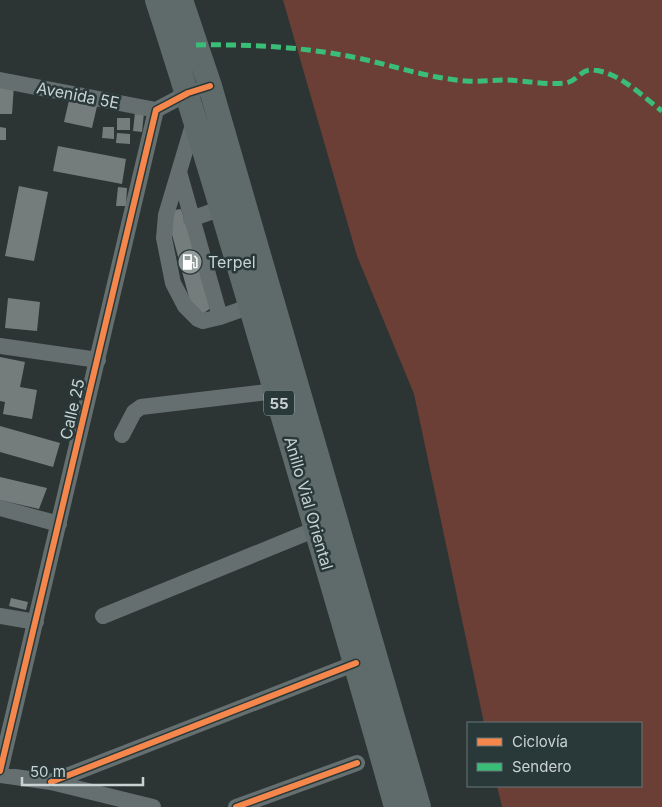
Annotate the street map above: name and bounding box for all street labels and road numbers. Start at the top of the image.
street label: Avenida 5E [35,77,121,113]
street label: Calle 25 [55,377,89,441]
road number: 55 [264,390,294,416]
street label: Anillo Vial Oriental [280,434,338,572]

